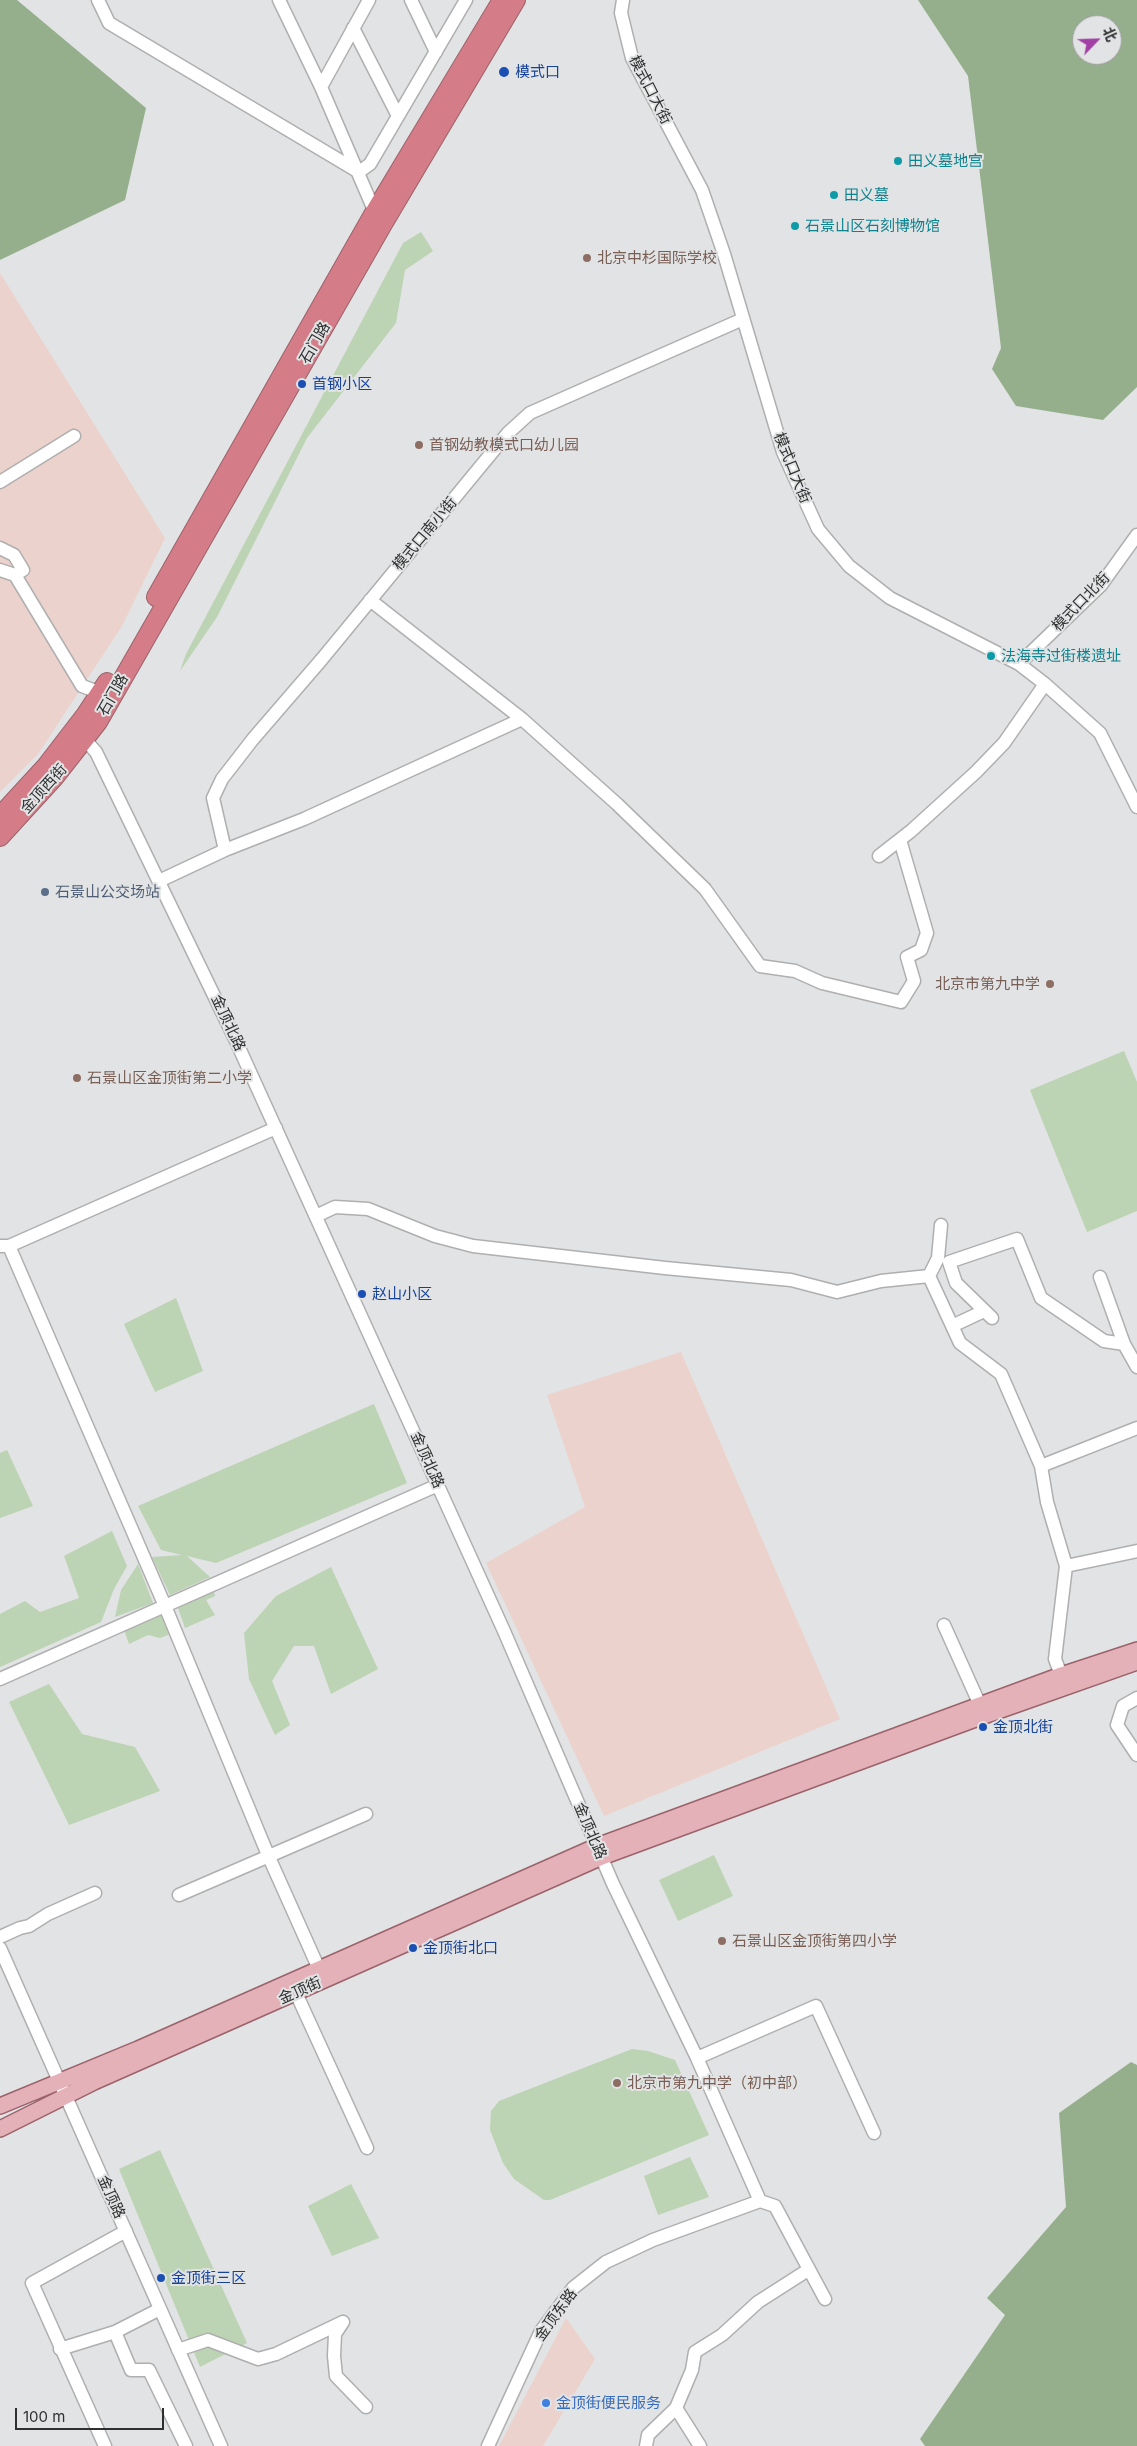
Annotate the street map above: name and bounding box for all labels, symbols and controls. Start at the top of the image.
north arrow [1072,15,1122,65]
text: 北 [1100,24,1121,44]
street label: 模式口大街 [625,53,675,127]
place label: 模式口 [515,63,560,81]
marker: 模式口 [497,65,511,79]
place label: 田义墓地宫 [908,152,983,170]
marker: 田义墓地宫 [892,155,904,167]
place label: 田义墓 [844,186,889,204]
marker: 田义墓 [828,189,840,201]
place label: 石景山区石刻博物馆 [805,217,940,235]
marker: 石景山区石刻博物馆 [789,220,801,232]
place label: 北京中杉国际学校 [597,249,717,267]
marker: 北京中杉国际学校 [581,252,593,264]
street label: 石门路 [296,319,334,367]
place label: 首钢小区 [312,375,372,393]
marker: 首钢小区 [296,378,308,390]
street label: 模式口大街 [770,430,814,506]
place label: 首钢幼教模式口幼儿园 [429,436,579,454]
marker: 首钢幼教模式口幼儿园 [413,439,425,451]
street label: 模式口南小街 [389,494,461,574]
street label: 模式口北街 [1048,569,1114,635]
place label: 法海寺过街楼遗址 [1001,647,1121,665]
marker: 法海寺过街楼遗址 [985,650,997,662]
street label: 石门路 [94,671,132,719]
street label: 金顶西街 [17,761,71,817]
place label: 石景山公交场站 [55,883,160,901]
marker: 石景山公交场站 [39,886,51,898]
place label: 北京市第九中学 [935,975,1040,993]
marker: 北京市第九中学 [1044,978,1056,990]
street label: 金顶北路 [207,992,249,1054]
place label: 石景山区金顶街第二小学 [87,1069,252,1087]
marker: 石景山区金顶街第二小学 [71,1072,83,1084]
place label: 赵山小区 [372,1285,432,1303]
marker: 赵山小区 [356,1288,368,1300]
street label: 金顶北路 [407,1429,447,1491]
place label: 金顶北街 [993,1718,1053,1736]
marker: 金顶北街 [977,1721,989,1733]
street label: 金顶北路 [570,1800,610,1862]
place label: 石景山区金顶街第四小学 [732,1932,897,1950]
marker: 石景山区金顶街第四小学 [716,1935,728,1947]
place label: 金顶街北口 [423,1939,498,1957]
marker: 金顶街北口 [407,1942,419,1954]
street label: 金顶街 [276,1974,324,2008]
place label: 北京市第九中学（初中部） [627,2074,807,2092]
marker: 北京市第九中学（初中部） [611,2077,623,2089]
street label: 金顶路 [94,2173,128,2221]
place label: 金顶街三区 [171,2269,246,2287]
marker: 金顶街三区 [155,2272,167,2284]
street label: 金顶东路 [531,2285,581,2345]
place label: 金顶街便民服务 [556,2394,661,2412]
marker: 金顶街便民服务 [540,2397,552,2409]
scale bar [18,2398,166,2430]
text: 100 m [23,2407,65,2426]

